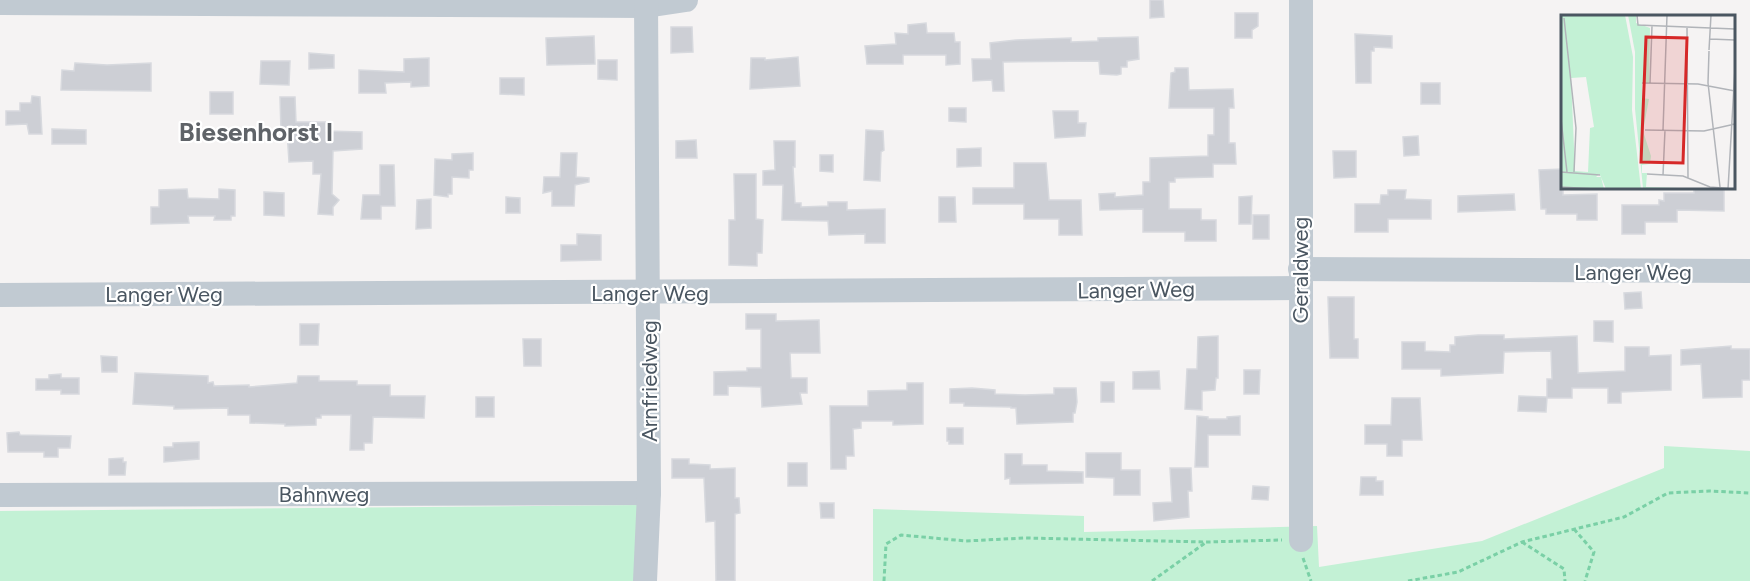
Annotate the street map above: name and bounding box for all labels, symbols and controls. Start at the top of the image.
inset map [1561,15,1735,189]
district label: Biesenhorst I [179,116,333,148]
street label: Geraldweg [1287,216,1314,324]
street label: Langer Weg [1574,259,1692,286]
street label: Langer Weg [1077,275,1195,305]
street label: Langer Weg [591,280,709,307]
street label: Langer Weg [105,281,223,308]
street label: Arnfriedweg [636,320,663,442]
street label: Bahnweg [279,481,369,508]

